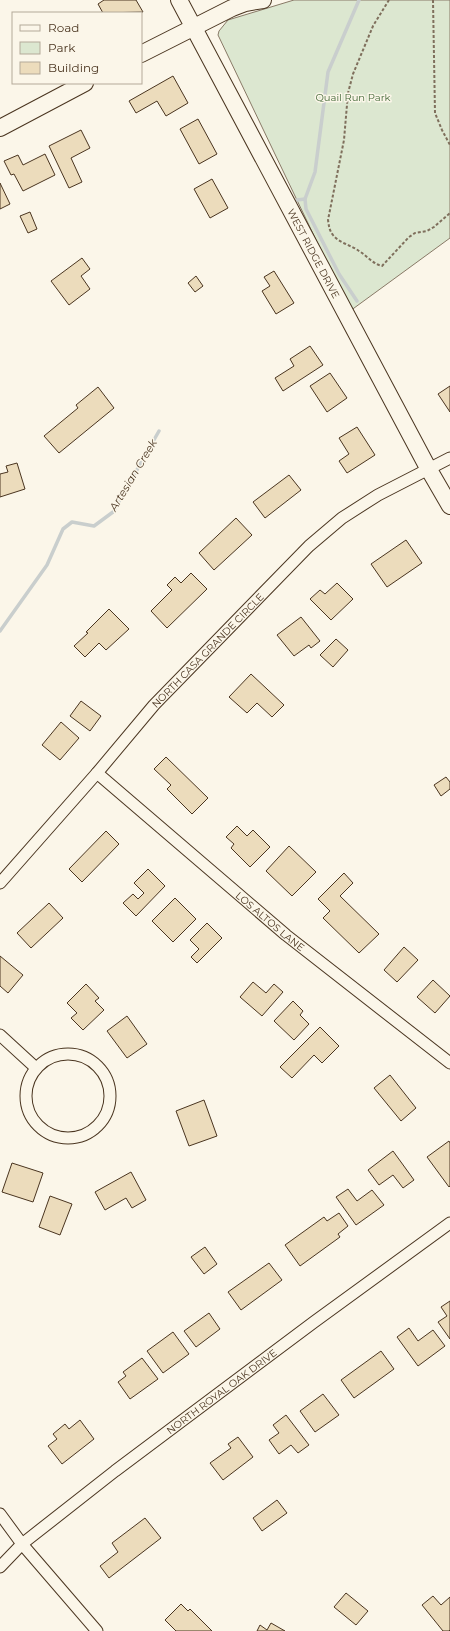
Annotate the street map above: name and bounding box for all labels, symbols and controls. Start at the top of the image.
legend [12,12,142,84]
text: Road [48,20,79,35]
text: Park [48,40,76,55]
text: Building [48,60,99,75]
park label: Quail Run Park [315,91,391,104]
street label: WEST RIDGE DRIVE [284,207,343,301]
water label: Artesian Creek [106,436,160,514]
street label: NORTH CASA GRANDE CIRCLE [149,590,267,711]
street label: LOS ALTOS LANE [233,889,307,954]
street label: NORTH ROYAL OAK DRIVE [164,1346,280,1437]

